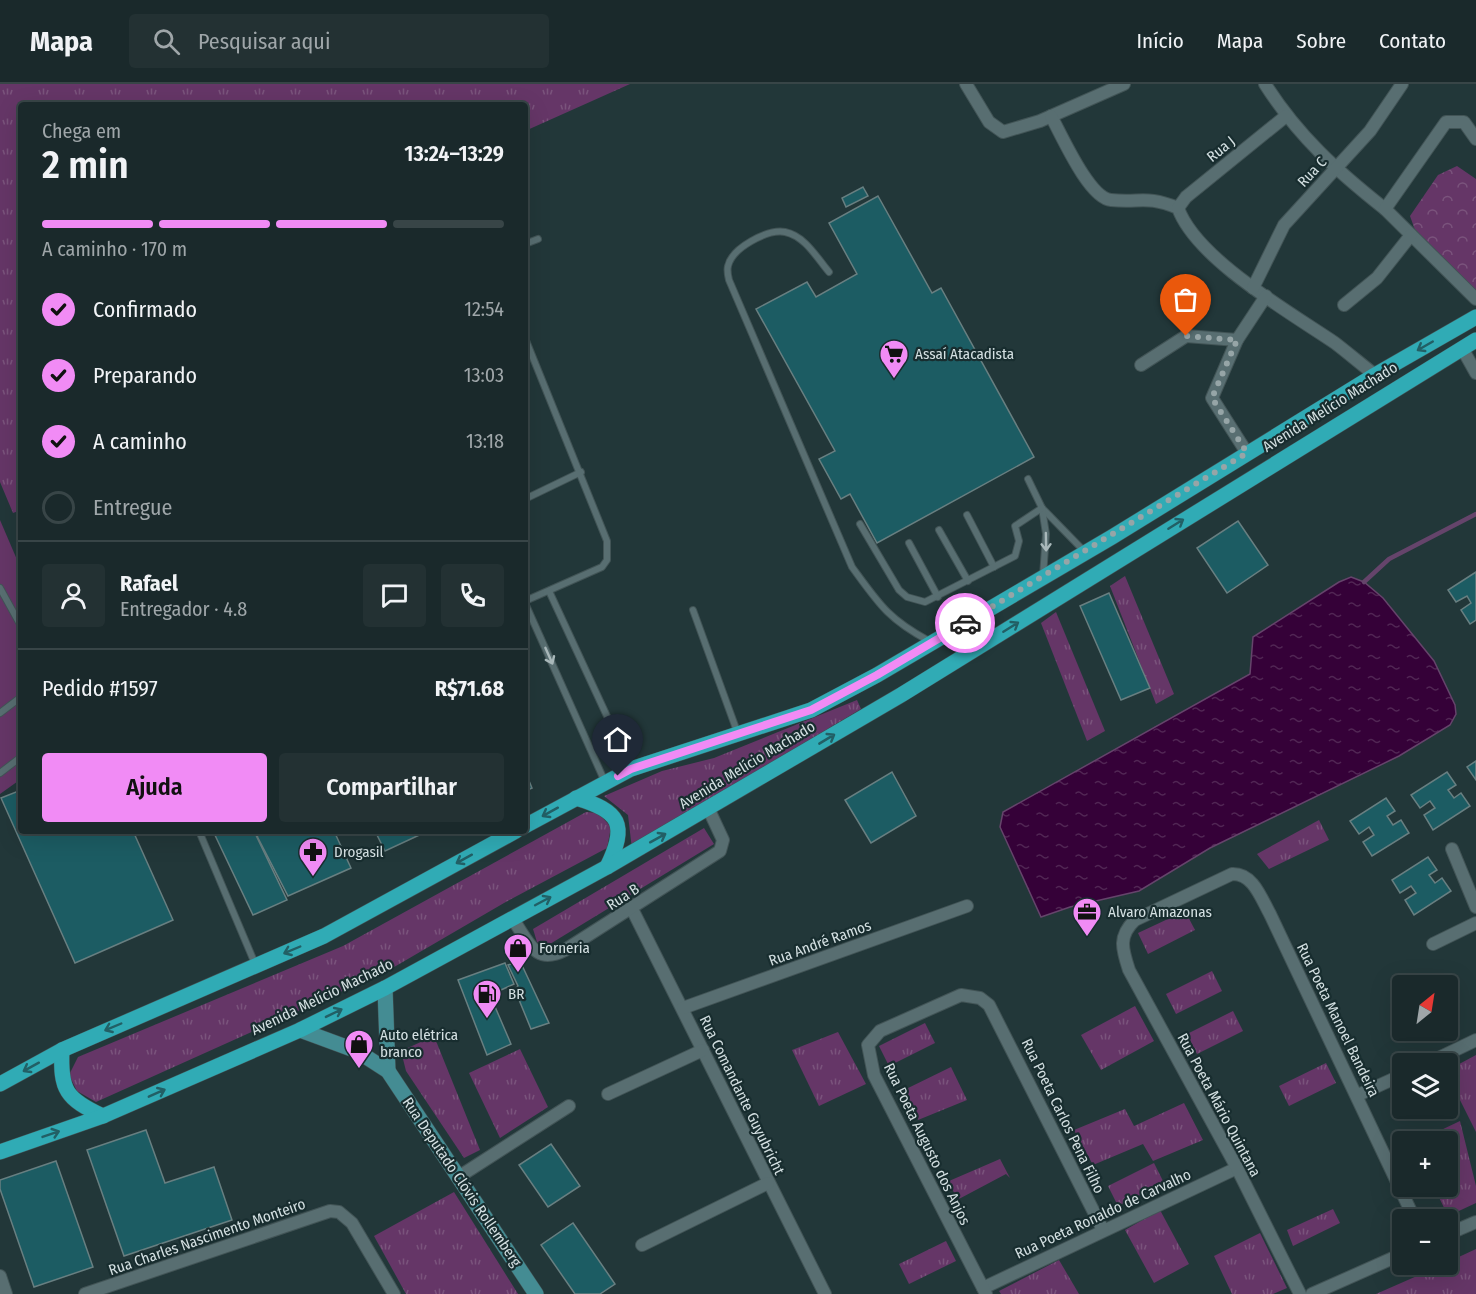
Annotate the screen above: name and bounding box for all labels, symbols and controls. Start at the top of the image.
search box [129,14,549,68]
text: Mapa [30,25,93,58]
icon: search [150,25,183,58]
text: Pesquisar aqui [198,28,330,55]
text: Início [1137,28,1184,54]
text: Mapa [1217,28,1263,54]
text: Sobre [1296,28,1346,54]
text: Contato [1379,28,1446,54]
text: Chega em [42,119,121,143]
street label: Rua J [1203,132,1239,166]
text: 13:24–13:29 [404,140,504,167]
text: 2 min [42,142,129,188]
street label: Rua C [1294,153,1331,191]
text: A caminho · 170 m [42,237,187,261]
pin [1160,274,1211,336]
icon: bag [1169,283,1202,316]
icon: check [42,293,75,326]
text: Confirmado [93,296,197,323]
text: 12:54 [464,297,504,321]
supermarket icon: Assaí Atacadista [878,338,910,380]
one-way arrow [1417,340,1434,352]
place label: Assaí Atacadista [915,345,1014,363]
street label: Avenida Melício Machado [1259,358,1401,456]
icon: check [42,359,75,392]
text: Preparando [93,362,197,389]
text: 13:03 [464,363,504,387]
icon: check [42,425,75,458]
text: A caminho [93,428,187,455]
text: 13:18 [466,429,504,453]
text: Entregue [93,494,172,521]
one-way arrow [1168,517,1185,530]
one-way arrow [1040,532,1051,552]
button: person [42,564,105,627]
button: chat [363,564,426,627]
button: phone [441,564,504,627]
text: Rafael [120,570,178,597]
courier [935,593,995,653]
text: Entregador · 4.8 [120,597,247,621]
icon: car [949,607,982,640]
one-way arrow [1002,620,1019,632]
one-way arrow [544,647,555,665]
text: Pedido #1597 [42,675,158,702]
text: R$71.68 [435,675,504,702]
pin [592,714,643,776]
street label: Avenida Melício Machado [676,717,818,813]
icon: home [601,723,634,756]
one-way arrow [818,733,835,745]
button: Ajuda [42,753,267,822]
button: Compartilhar [279,753,504,822]
one-way arrow [542,807,560,818]
one-way arrow [649,832,667,843]
pharmacy icon: Drogasil [297,836,329,878]
place label: Drogasil [334,843,384,861]
one-way arrow [456,854,474,865]
street label: Rua B [603,880,643,914]
one-way arrow [534,895,551,907]
office icon: Alvaro Amazonas [1071,896,1103,938]
place label: Alvaro Amazonas [1108,903,1212,921]
street label: Rua André Ramos [766,916,874,970]
shop icon: Forneria [502,932,534,974]
place label: Forneria [539,939,590,957]
street label: Rua Poeta Manoel Bandeira [1293,940,1383,1100]
one-way arrow [283,945,302,956]
street label: Avenida Melício Machado [248,955,396,1039]
north arrow [1392,975,1458,1041]
map controls [1392,975,1458,1275]
fuel station icon: BR [471,978,503,1020]
place label: BR [508,985,524,1003]
one-way arrow [325,1007,343,1018]
street label: Rua Comandante Guyubricht [696,1012,788,1178]
one-way arrow [104,1023,122,1034]
place label: Auto elétrica branco [380,1026,458,1061]
shop icon: Auto elétrica branco [343,1028,375,1070]
street label: Rua Poeta Mário Quintana [1173,1030,1265,1180]
street label: Rua Poeta Carlos Pena Filho [1018,1036,1108,1197]
button: layers [1392,1053,1458,1119]
street label: Rua Poeta Augusto dos Anjos [880,1060,974,1228]
one-way arrow [23,1061,40,1073]
one-way arrow [147,1087,165,1098]
street label: Rua Deputado Clóvis Rollemberg [399,1094,525,1270]
one-way arrow [42,1128,60,1139]
button: + [1392,1131,1458,1197]
street label: Rua Poeta Ronaldo de Carvalho [1012,1165,1194,1263]
street label: Rua Charles Nascimento Monteiro [106,1195,308,1279]
button: − [1392,1209,1458,1275]

